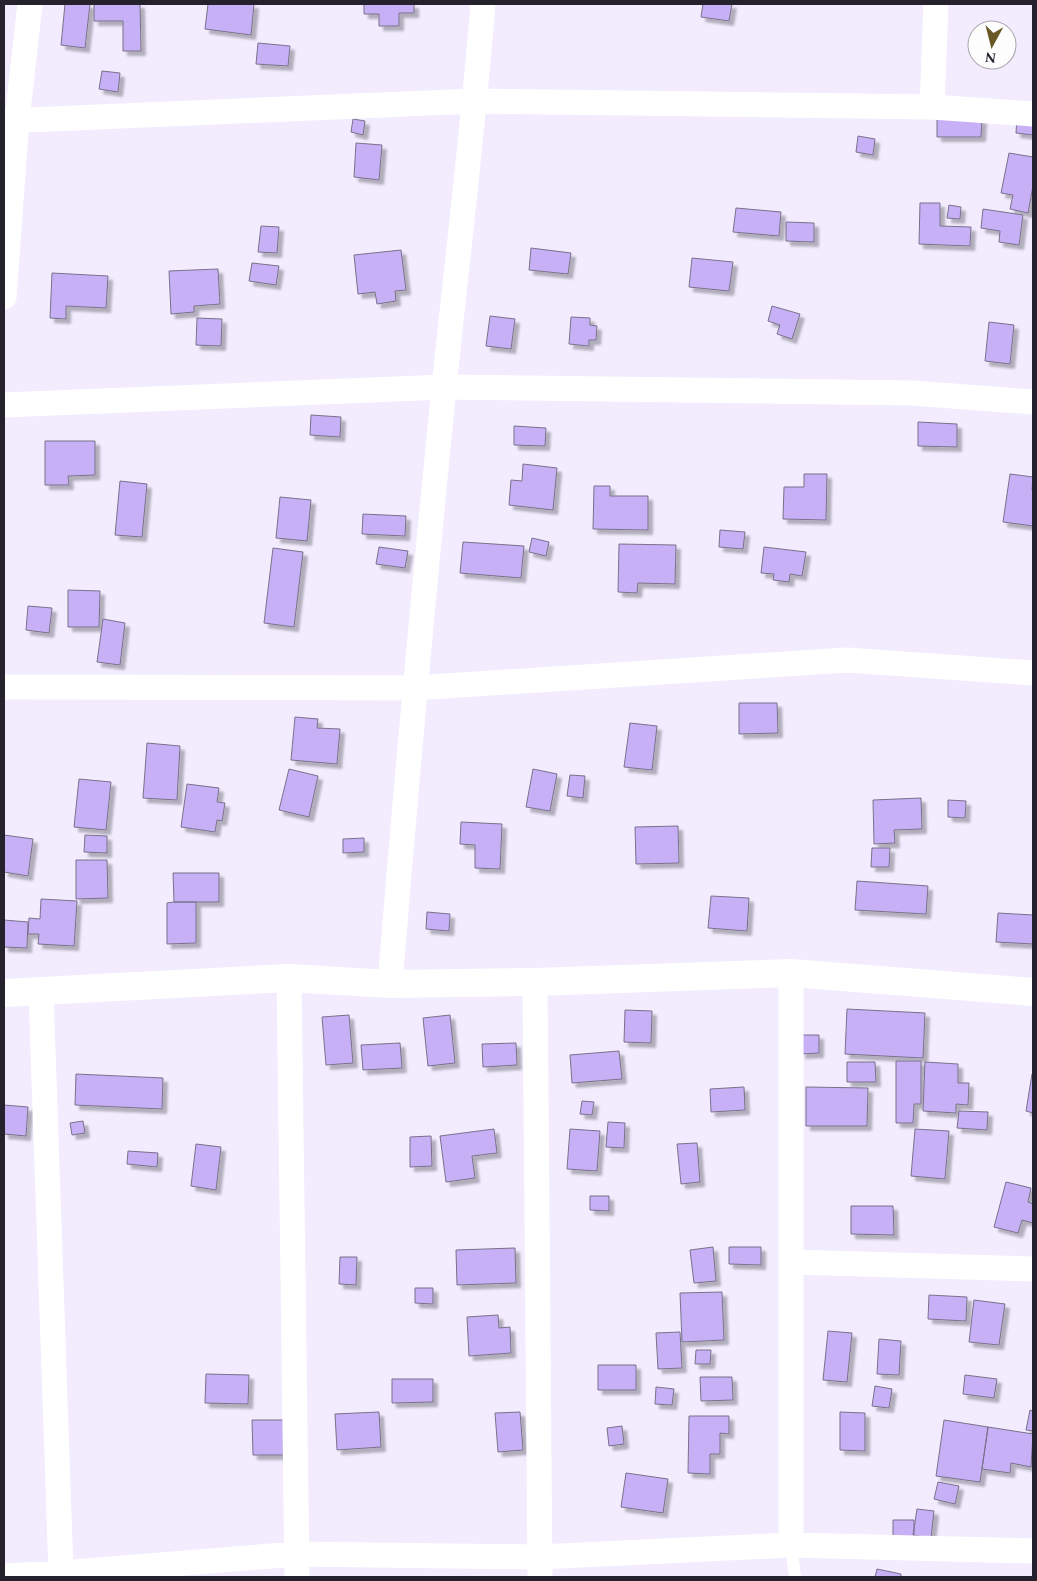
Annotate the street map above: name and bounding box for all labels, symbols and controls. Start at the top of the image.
north arrow [967,20,1017,70]
text: N [984,46,997,69]

